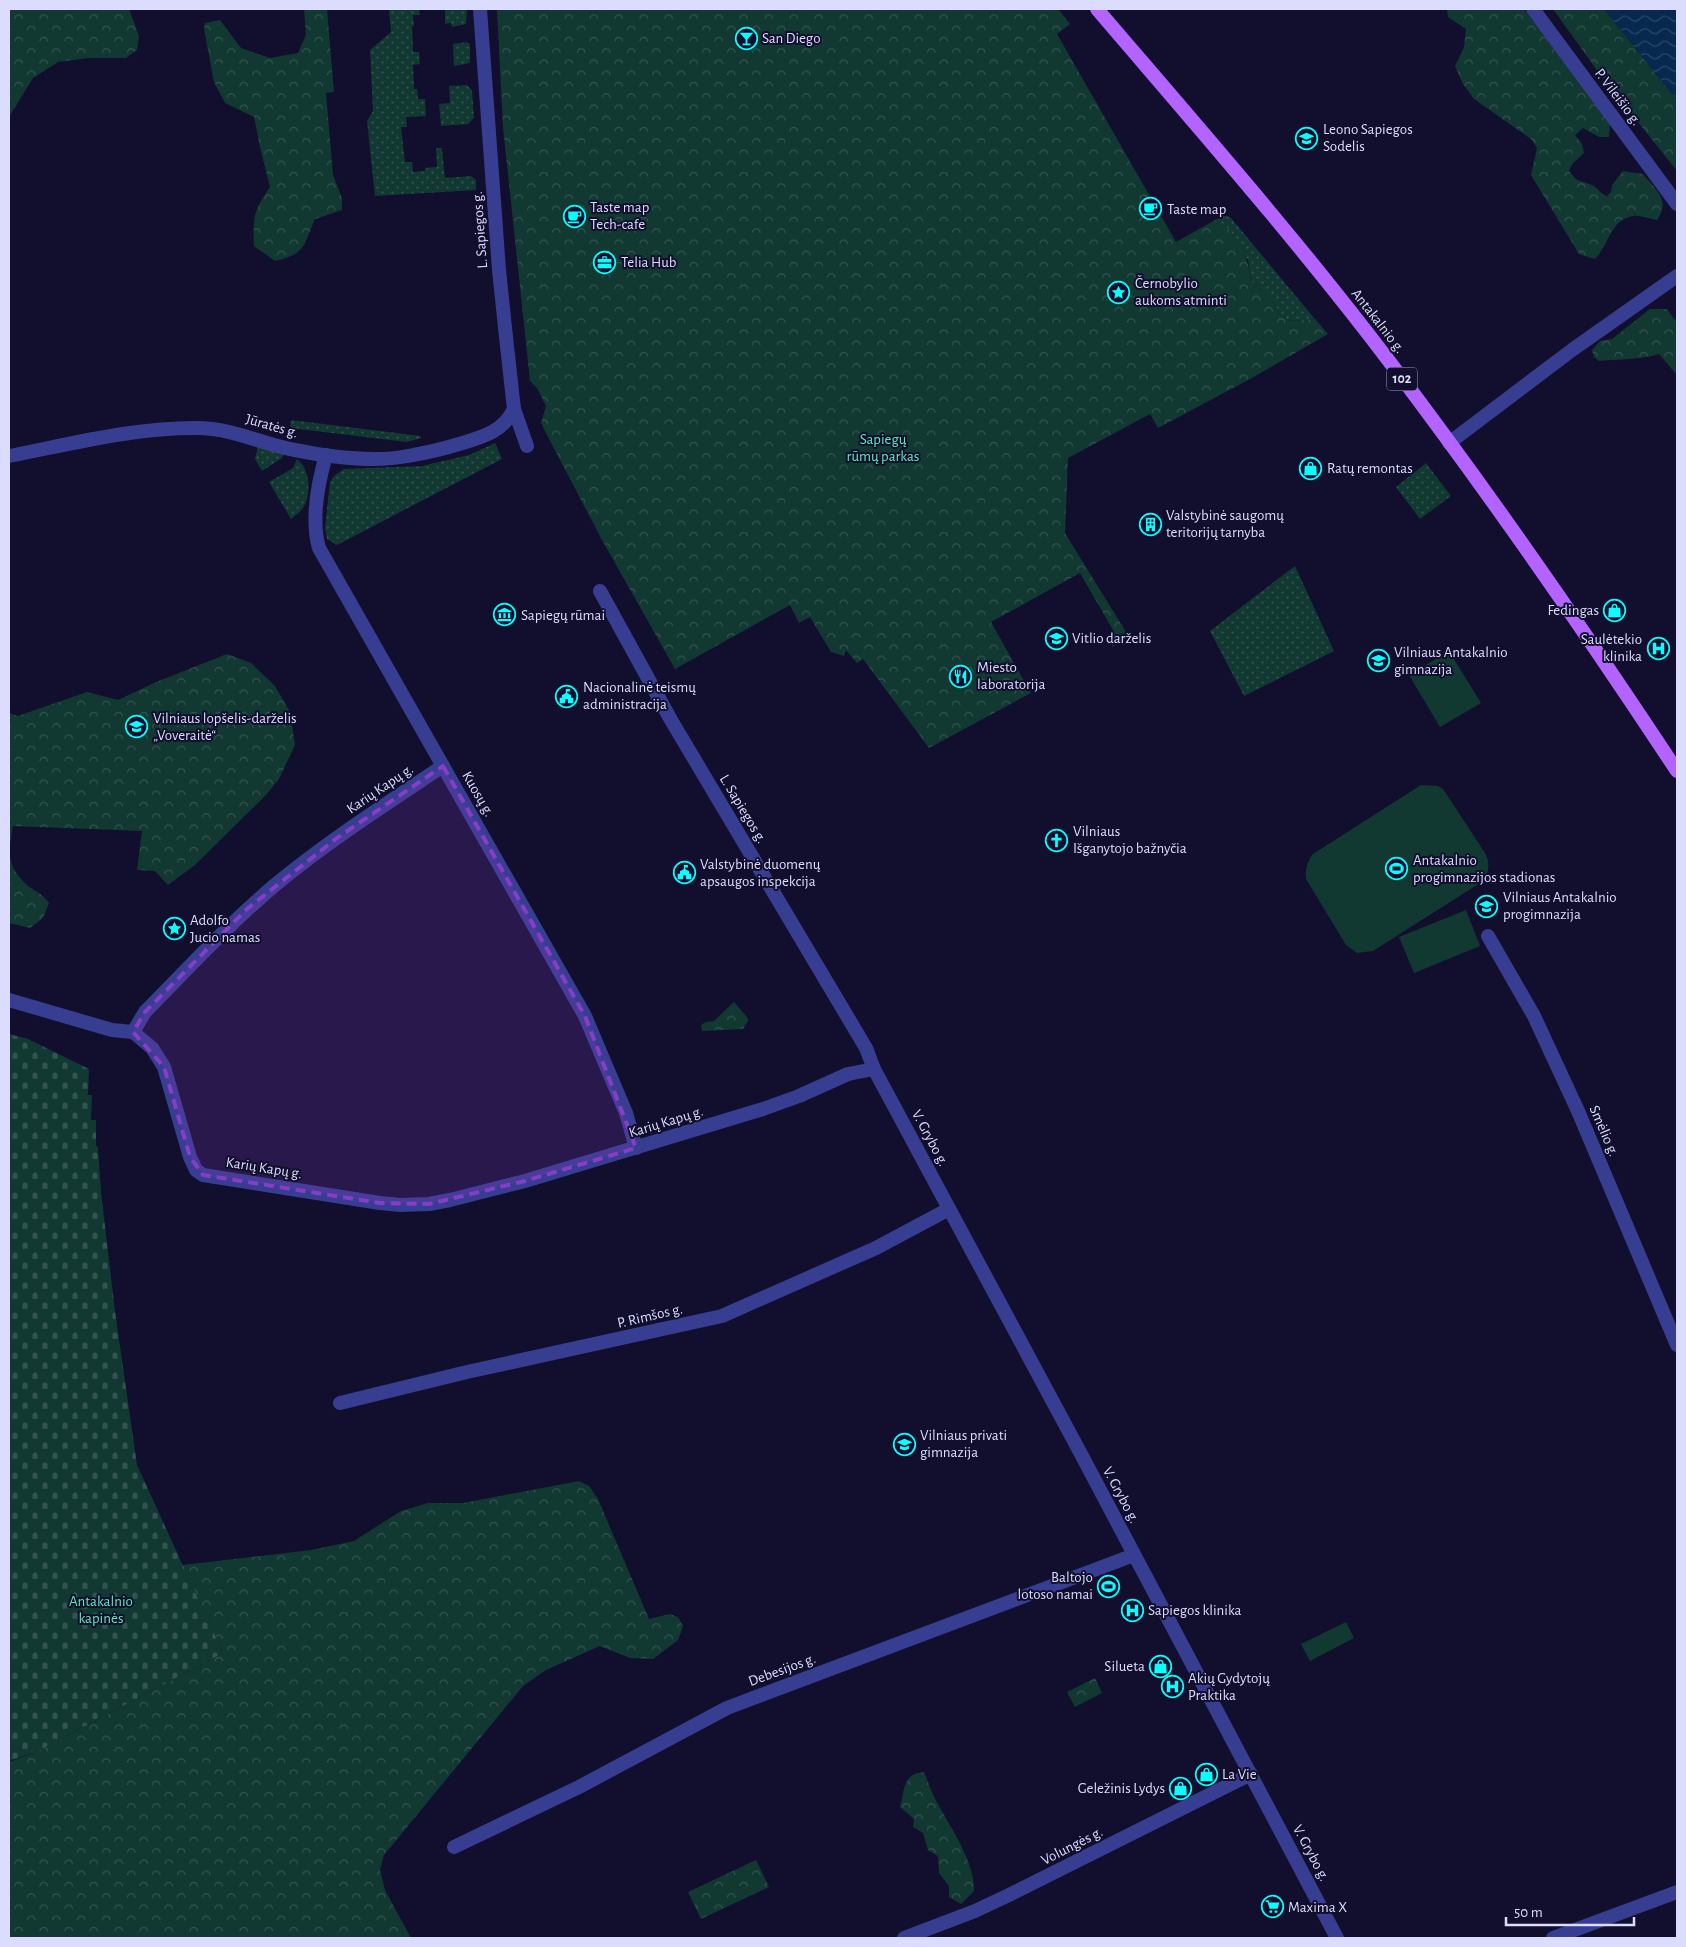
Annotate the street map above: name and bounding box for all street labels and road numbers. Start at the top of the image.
street label: P. Vileišio g. [1592,66,1644,128]
street label: L. Sapiegos g. [470,191,490,269]
street label: Antakalnio g. [1348,286,1408,356]
road number: 102 [1387,368,1417,390]
street label: Jūratės g. [244,411,300,441]
street label: Karių Kapų g. [344,761,416,817]
street label: Kuosų g. [459,769,497,819]
street label: L. Sapiegos g. [717,772,769,846]
street label: Smėlio g. [1587,1103,1621,1159]
street label: Karių Kapų g. [627,1104,705,1140]
street label: V. Grybo g. [909,1107,951,1169]
street label: Karių Kapų g. [225,1155,303,1181]
street label: P. Rimšos g. [616,1301,684,1331]
street label: V. Grybo g. [1100,1464,1142,1526]
street label: Debesijos g. [746,1651,818,1689]
street label: V. Grybo g. [1290,1822,1332,1884]
street label: Volungės g. [1039,1824,1105,1868]

